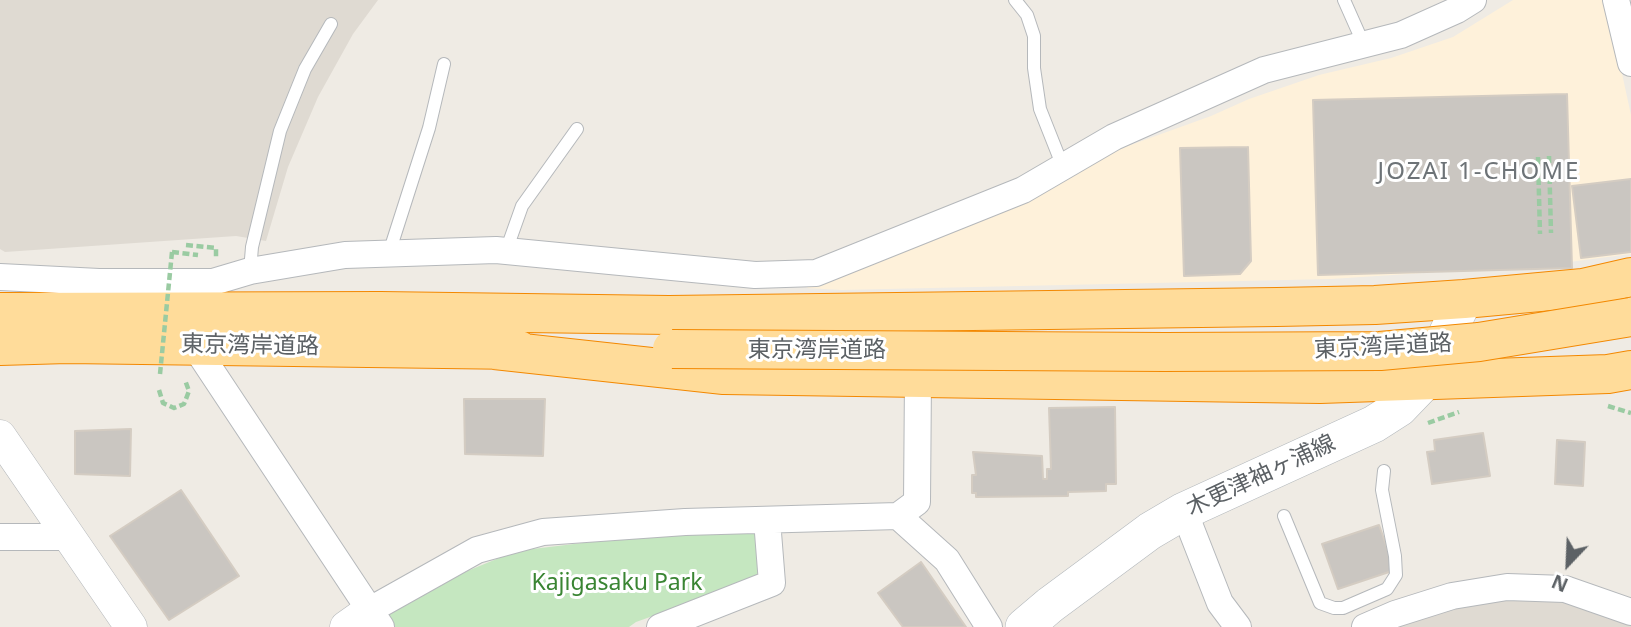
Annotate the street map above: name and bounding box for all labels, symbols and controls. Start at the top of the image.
district label: JOZAI 1-CHOME [1379,158,1579,186]
street label: 東京湾岸道路 [1313,330,1453,364]
street label: 東京湾岸道路 [181,331,319,361]
street label: 東京湾岸道路 [748,336,886,364]
street label: 木更津袖ヶ浦線 [1182,429,1340,523]
north arrow [1533,529,1603,599]
text: N [1548,568,1572,598]
park label: Kajigasaku Park [531,569,703,597]

